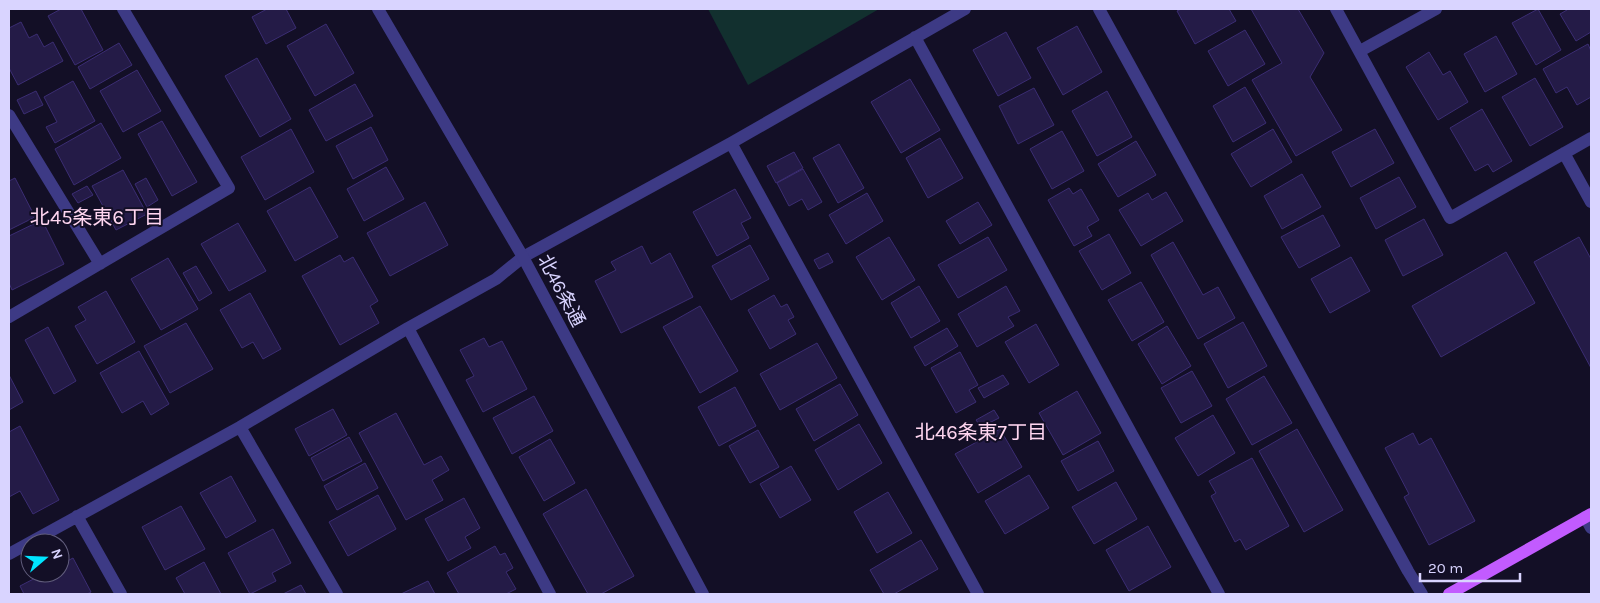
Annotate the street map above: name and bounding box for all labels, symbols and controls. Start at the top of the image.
district label: 北45条東6丁目 [30,206,164,229]
street label: 北46条通 [533,251,589,330]
district label: 北46条東7丁目 [915,421,1047,444]
north arrow [20,533,70,583]
text: N [47,546,66,561]
scale bar [1420,550,1520,582]
text: 20 m [1428,559,1463,577]

